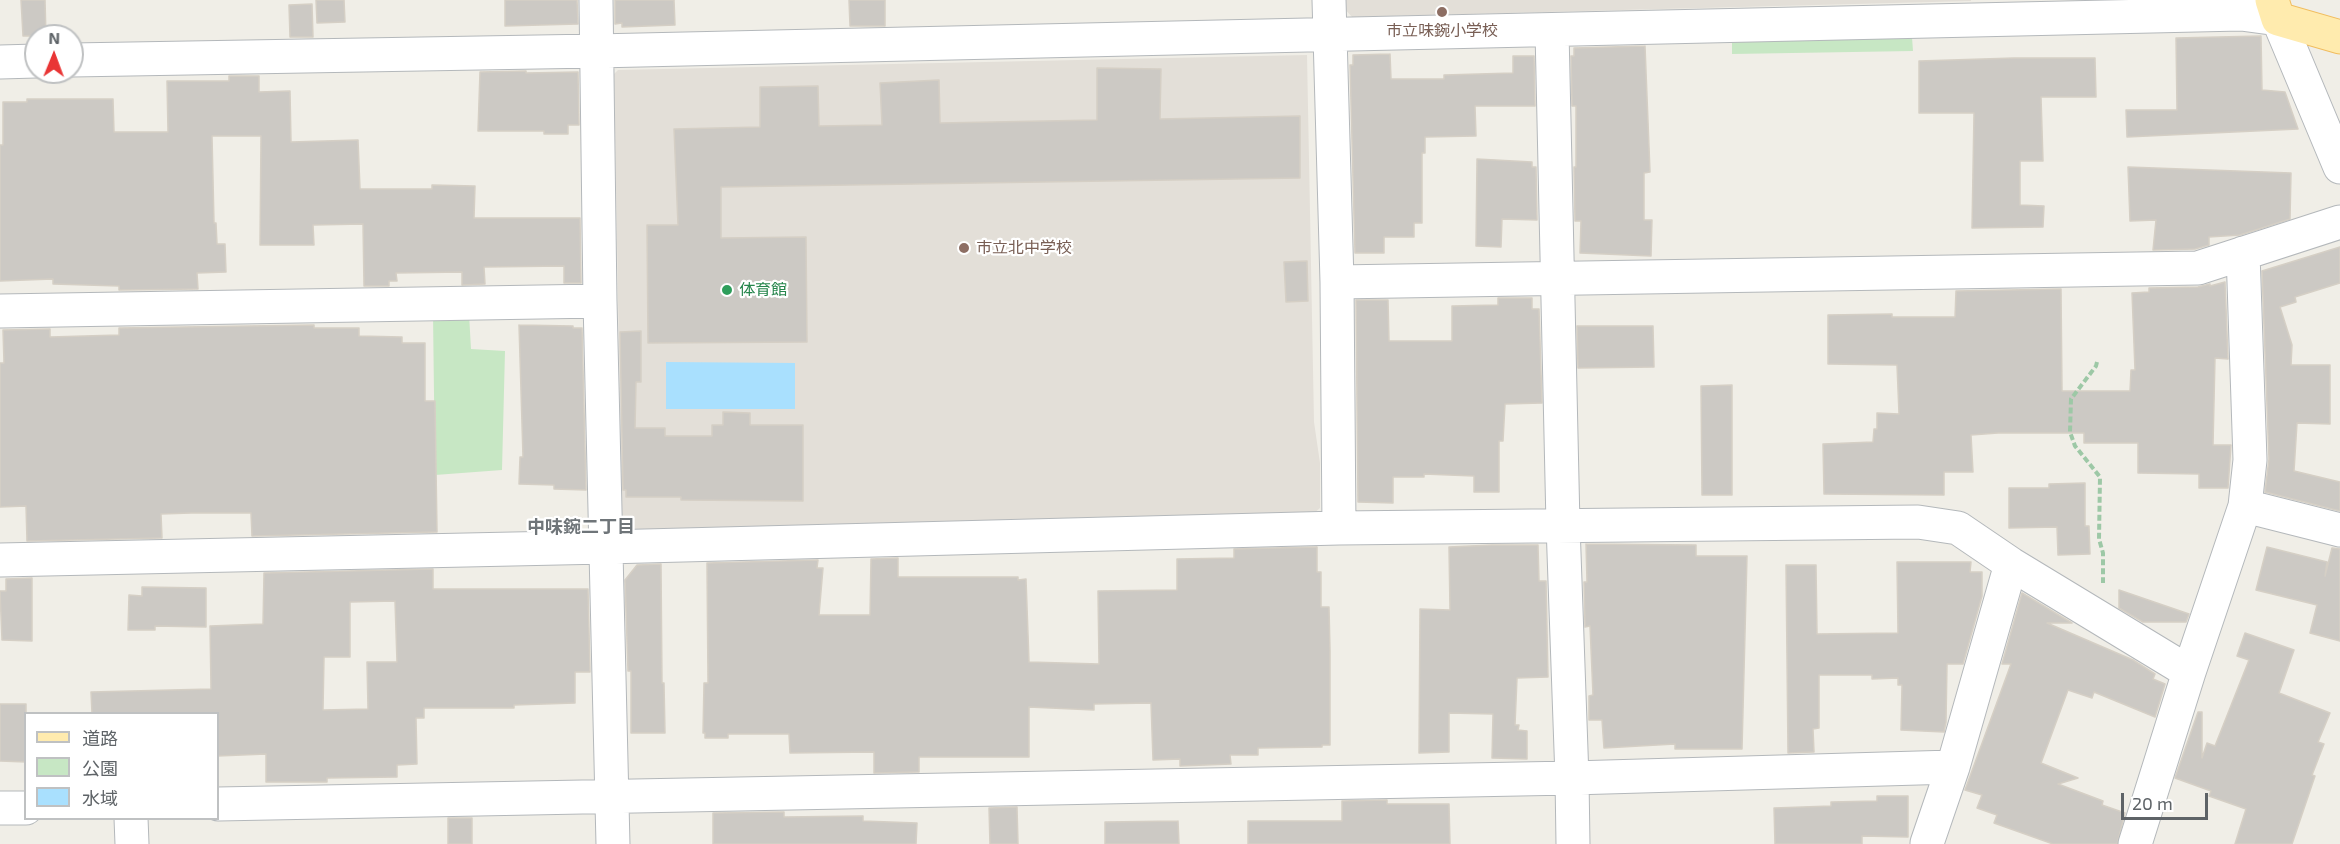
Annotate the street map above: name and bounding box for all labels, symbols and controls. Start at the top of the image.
marker: 市立味鋺小学校 [1435,5,1449,19]
place label: 市立味鋺小学校 [1386,21,1498,41]
north arrow [24,24,84,84]
text: N [48,28,60,47]
place label: 市立北中学校 [976,238,1072,258]
marker: 市立北中学校 [957,241,971,255]
place label: 体育館 [739,280,787,300]
marker: 体育館 [720,283,734,297]
district label: 中味鋺二丁目 [527,516,635,538]
legend [24,712,219,820]
text: 道路 [82,727,118,749]
text: 公園 [82,757,118,779]
scale bar [2124,781,2211,819]
text: 水域 [82,787,118,809]
text: 20 m [2132,792,2173,814]

